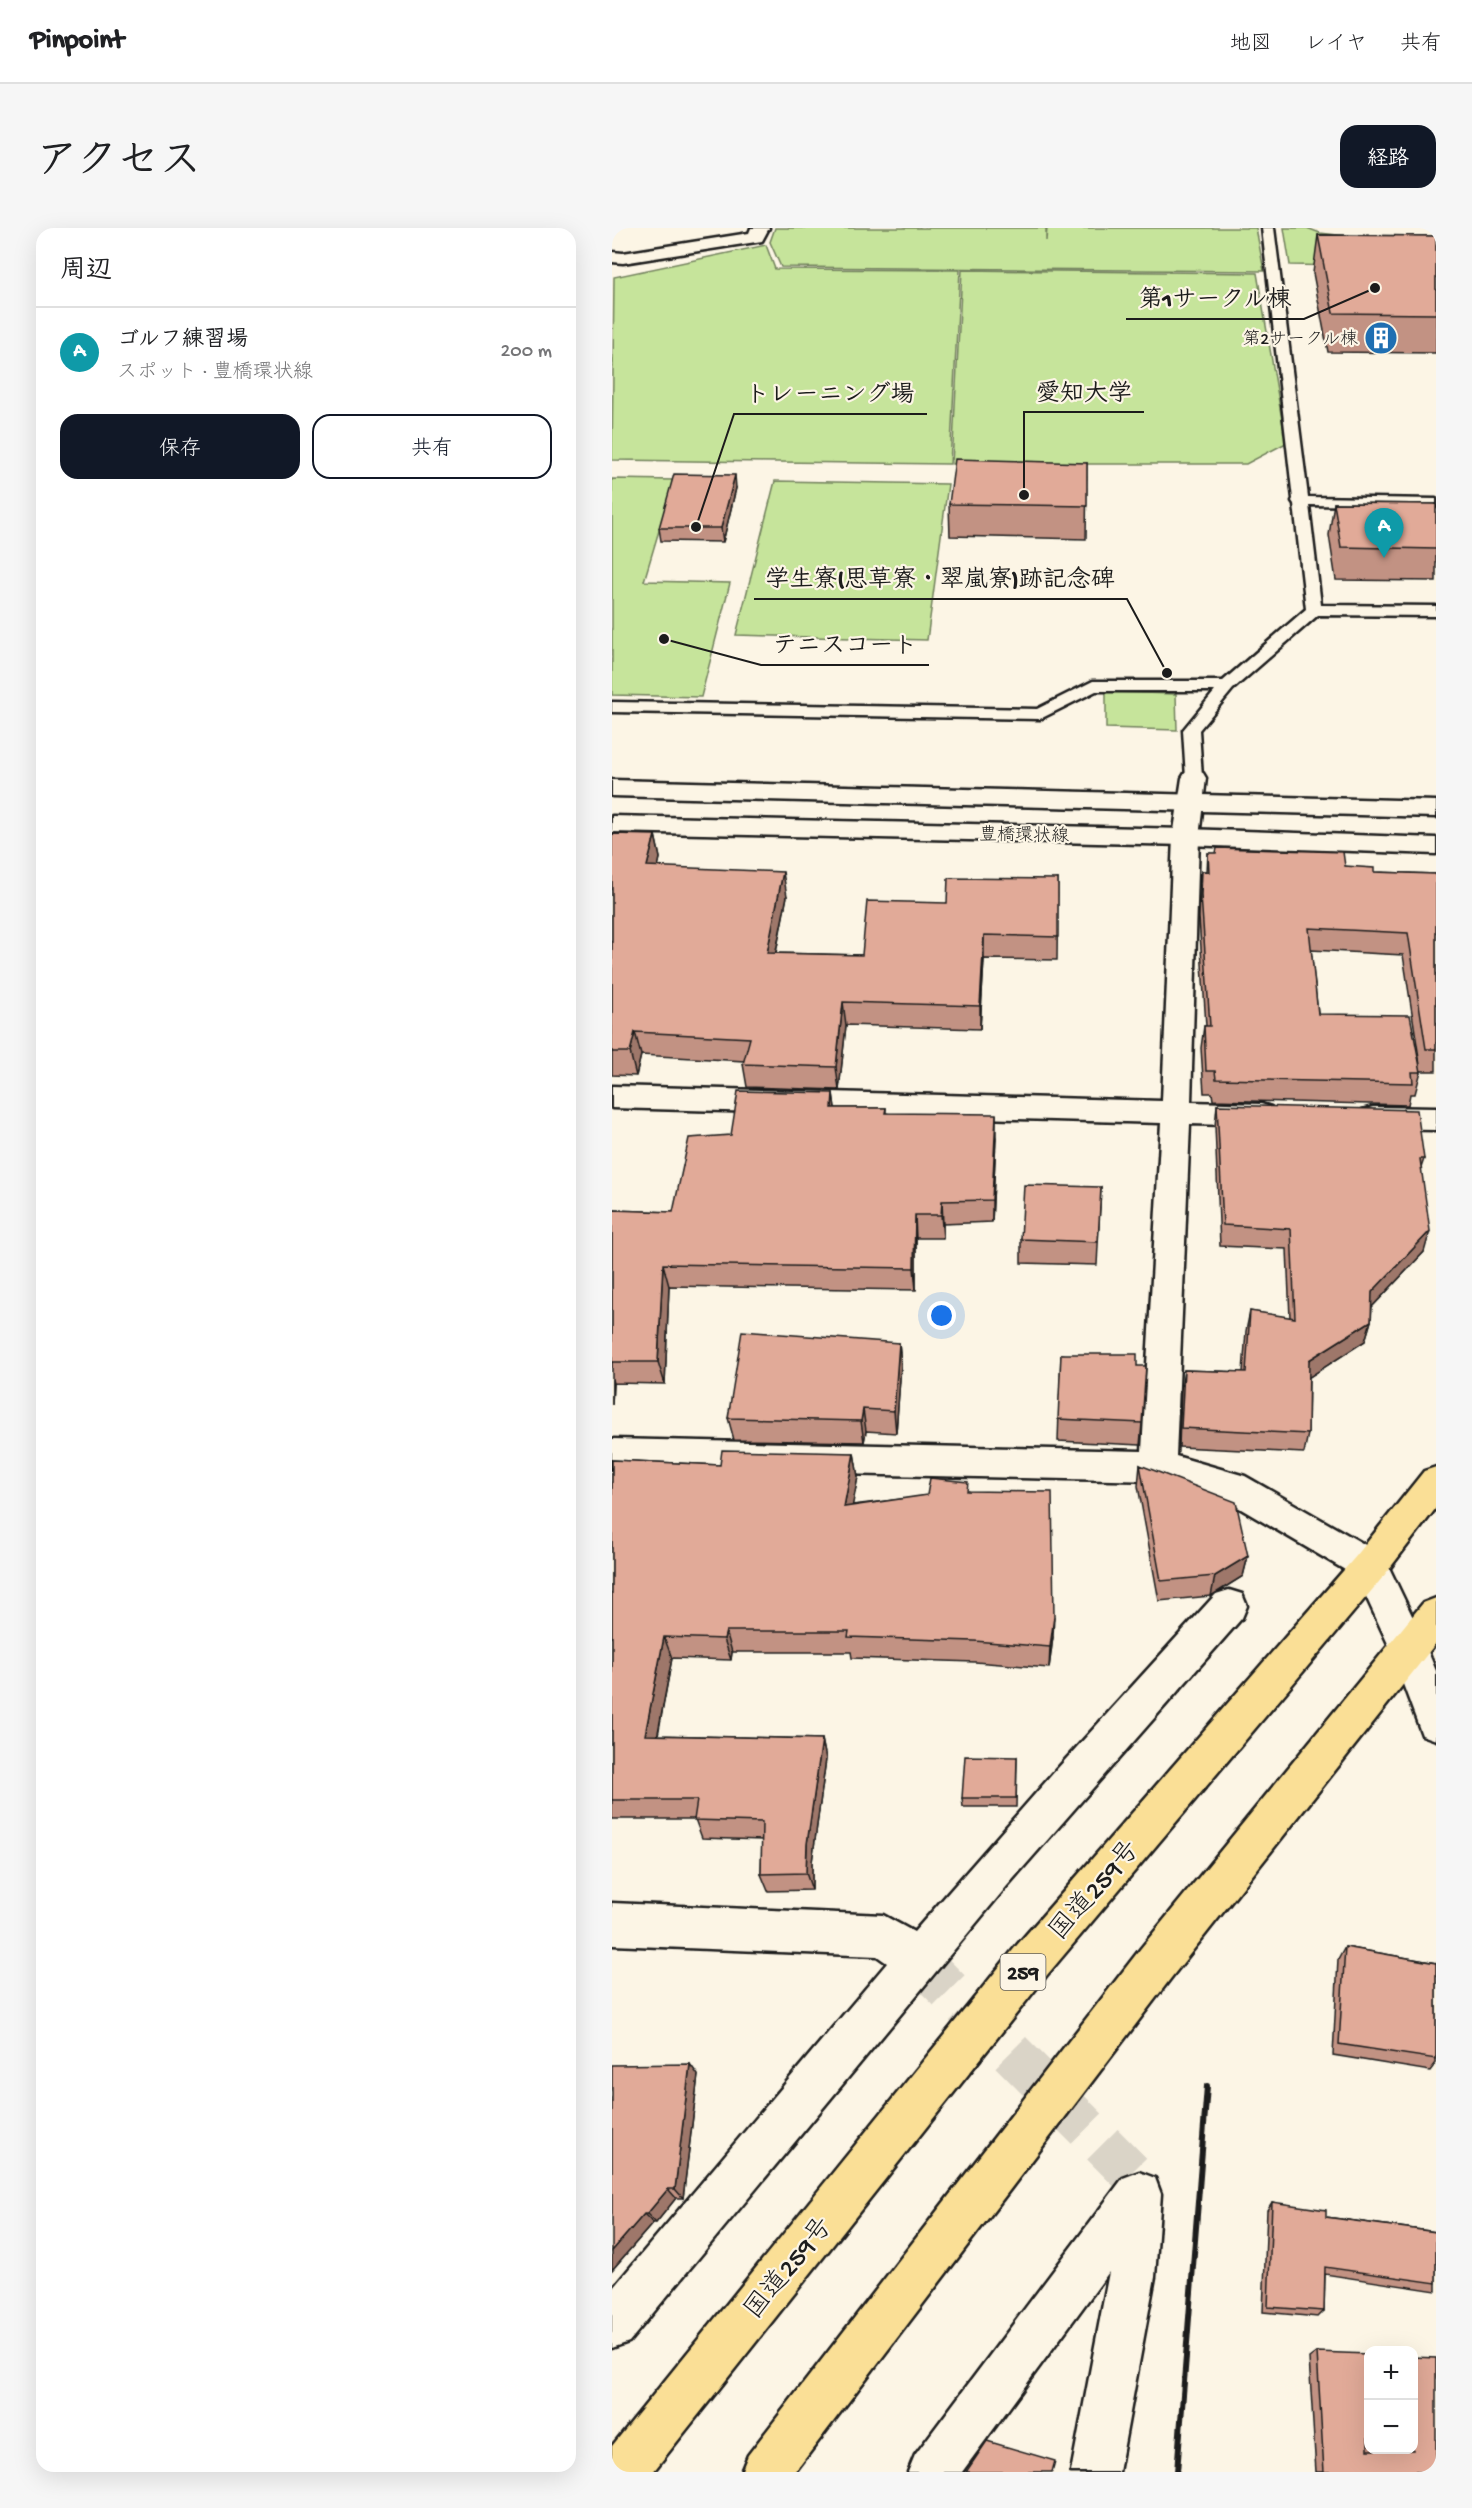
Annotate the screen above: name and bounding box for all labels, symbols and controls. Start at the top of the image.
text: Pinpoint [30,25,124,58]
text: 地図 [1230,33,1272,58]
text: レイヤ [1305,33,1367,58]
text: 共有 [1400,33,1442,58]
button: 経路 [1340,125,1436,188]
text: アクセス [36,140,201,189]
text: 周辺 [60,257,112,288]
callout: 第1サークル棟 [1126,277,1304,319]
text: 第1サークル棟 [1139,286,1292,316]
building icon: 第2サークル棟 [1363,320,1399,356]
text: ゴルフ練習場 [117,328,248,354]
place label: 第2サークル棟 [1242,329,1358,351]
text: A [74,341,85,364]
text: 200 m [501,341,552,364]
text: スポット · 豊橋環状線 [117,362,313,385]
callout: 愛知大学 [1024,370,1144,412]
callout: トレーニング場 [734,372,927,414]
text: 愛知大学 [1036,380,1132,410]
text: トレーニング場 [746,381,914,411]
button: 保存 [60,414,300,479]
button: 共有 [312,414,552,479]
pin: A [1364,508,1404,558]
callout: 学生寮(思草寮・翠嵐寮)跡記念碑 [754,557,1127,599]
text: 学生寮(思草寮・翠嵐寮)跡記念碑 [765,566,1115,596]
callout: テニスコート [761,623,929,665]
text: テニスコート [773,633,917,662]
street label: 豊橋環状線 [979,824,1069,848]
your location [927,1301,956,1330]
street label: 国道259号 [1043,1834,1148,1948]
road number: 259 [1000,1954,1046,1990]
street label: 国道259号 [739,2211,841,2327]
map controls [1364,2346,1418,2454]
button: + [1364,2346,1418,2400]
button: − [1364,2400,1418,2454]

